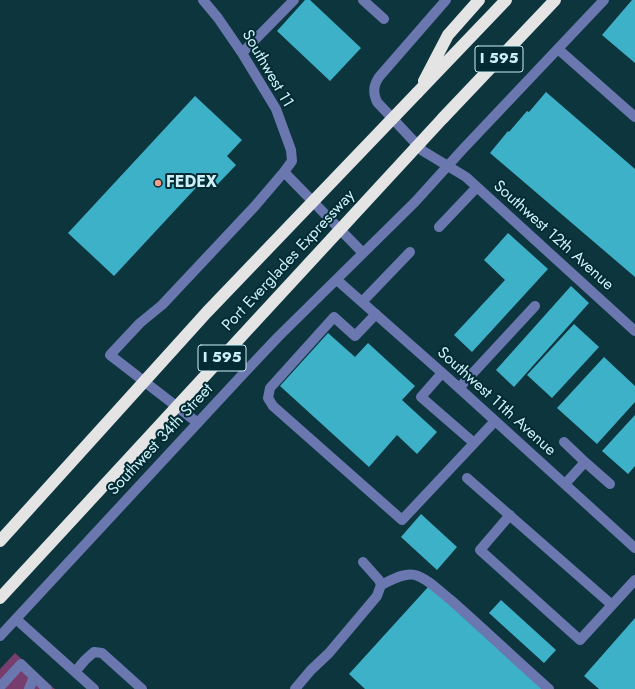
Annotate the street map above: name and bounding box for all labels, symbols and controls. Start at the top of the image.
street label: Southwest 11 [237,27,297,111]
road number: I 595 [475,46,523,72]
place label: FEDEX [166,173,217,193]
street label: Southwest 12th Avenue [489,177,617,295]
marker: FEDEX [153,178,163,188]
street label: Port Everglades Expressway [219,187,359,335]
street label: Southwest 11th Avenue [433,344,559,460]
road number: I 595 [198,345,246,371]
street label: Southwest 34th Street [104,380,218,500]

